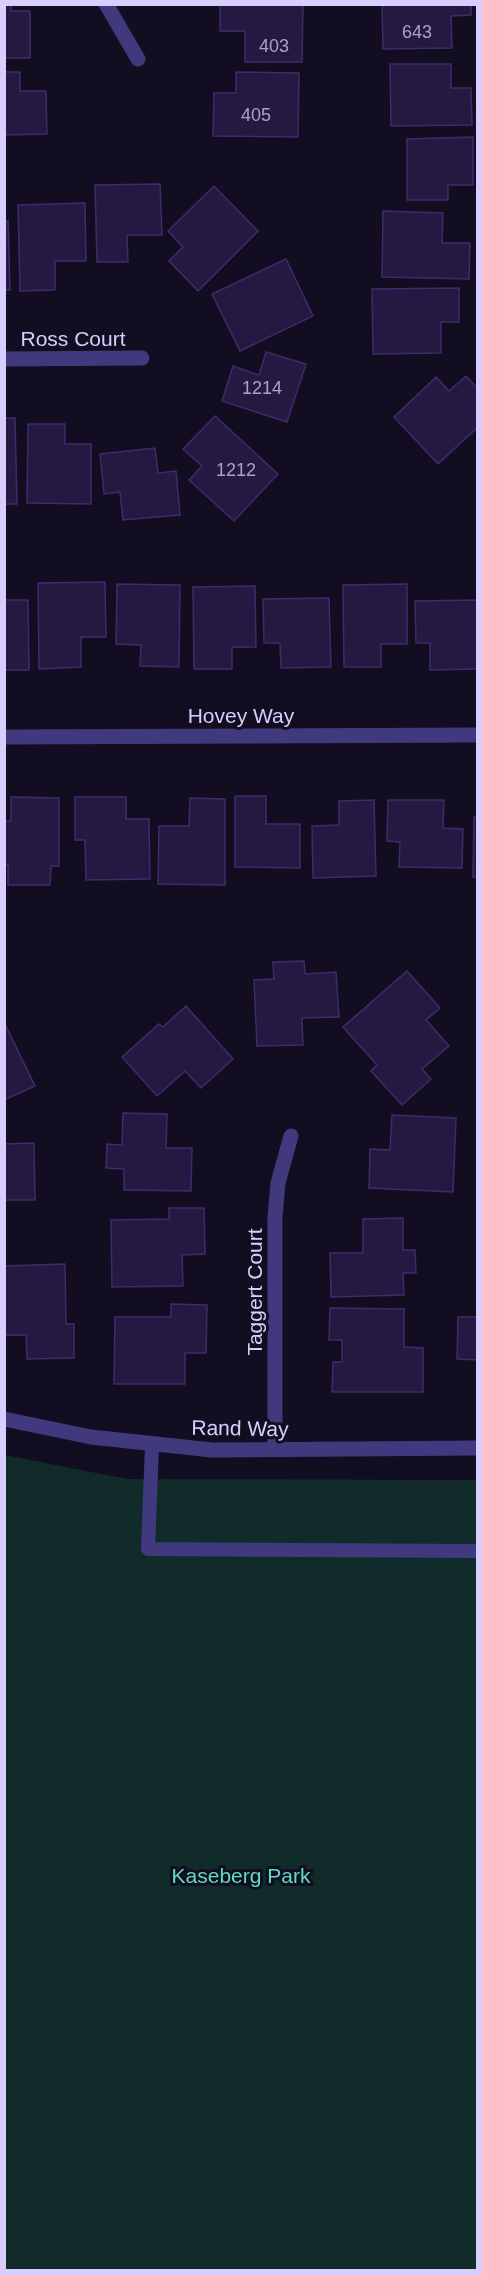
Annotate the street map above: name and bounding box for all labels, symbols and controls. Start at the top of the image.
house number: 643 [402,22,432,42]
house number: 403 [259,36,289,56]
house number: 405 [241,105,271,125]
street label: Ross Court [20,327,126,350]
house number: 1214 [242,378,282,398]
house number: 1212 [216,460,256,480]
street label: Hovey Way [188,704,295,727]
street label: Taggert Court [243,1228,266,1356]
street label: Rand Way [191,1416,289,1440]
park label: Kaseberg Park [172,1864,311,1887]

